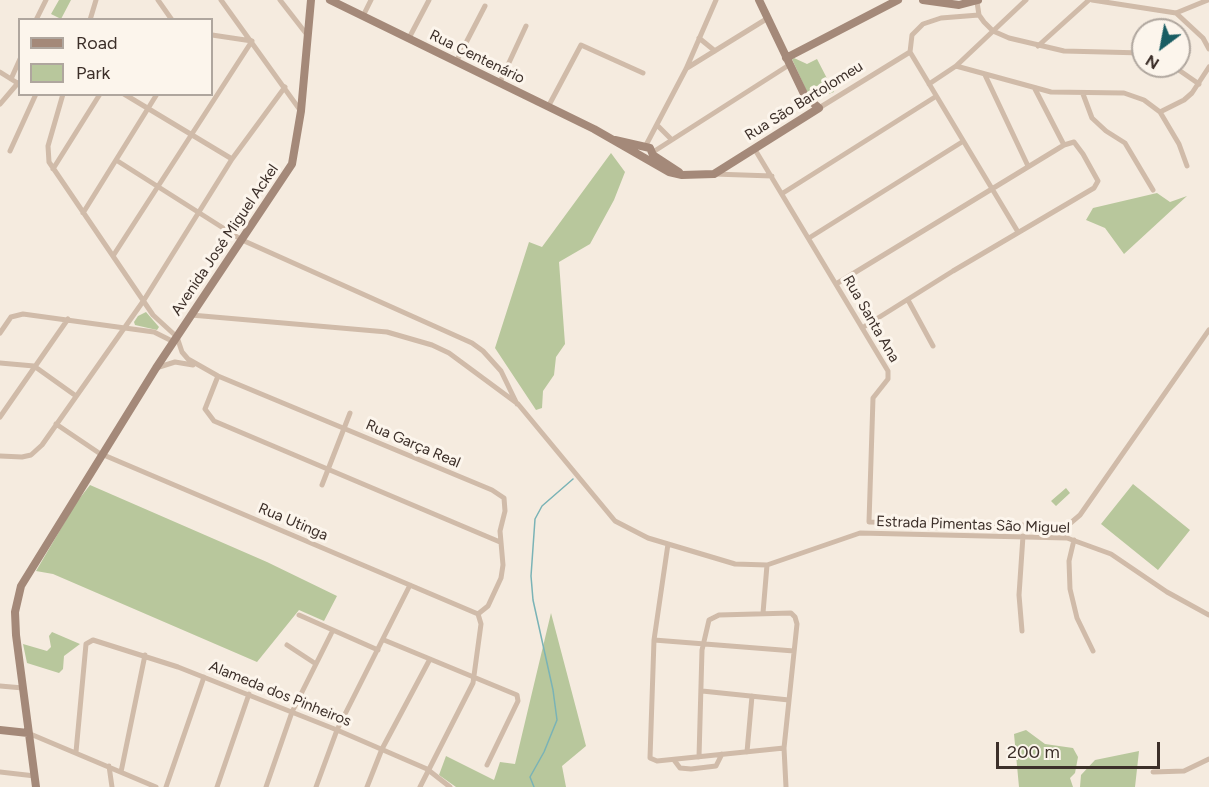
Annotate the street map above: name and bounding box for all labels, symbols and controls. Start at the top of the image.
legend [18,18,213,96]
north arrow [1131,18,1191,78]
street label: Rua Centenário [427,26,527,88]
text: Road [76,32,117,54]
text: N [1142,51,1163,73]
street label: Rua São Bartolomeu [742,57,866,145]
text: Park [76,62,110,84]
street label: Avenida José Miguel Ackel [168,161,282,319]
street label: Rua Santa Ana [839,272,903,366]
street label: Rua Garça Real [363,416,463,472]
street label: Rua Utinga [256,499,330,545]
street label: Estrada Pimentas São Miguel [876,513,1070,537]
street label: Alameda dos Pinheiros [206,657,354,731]
scale bar [999,730,1162,768]
text: 200 m [1007,741,1060,763]

